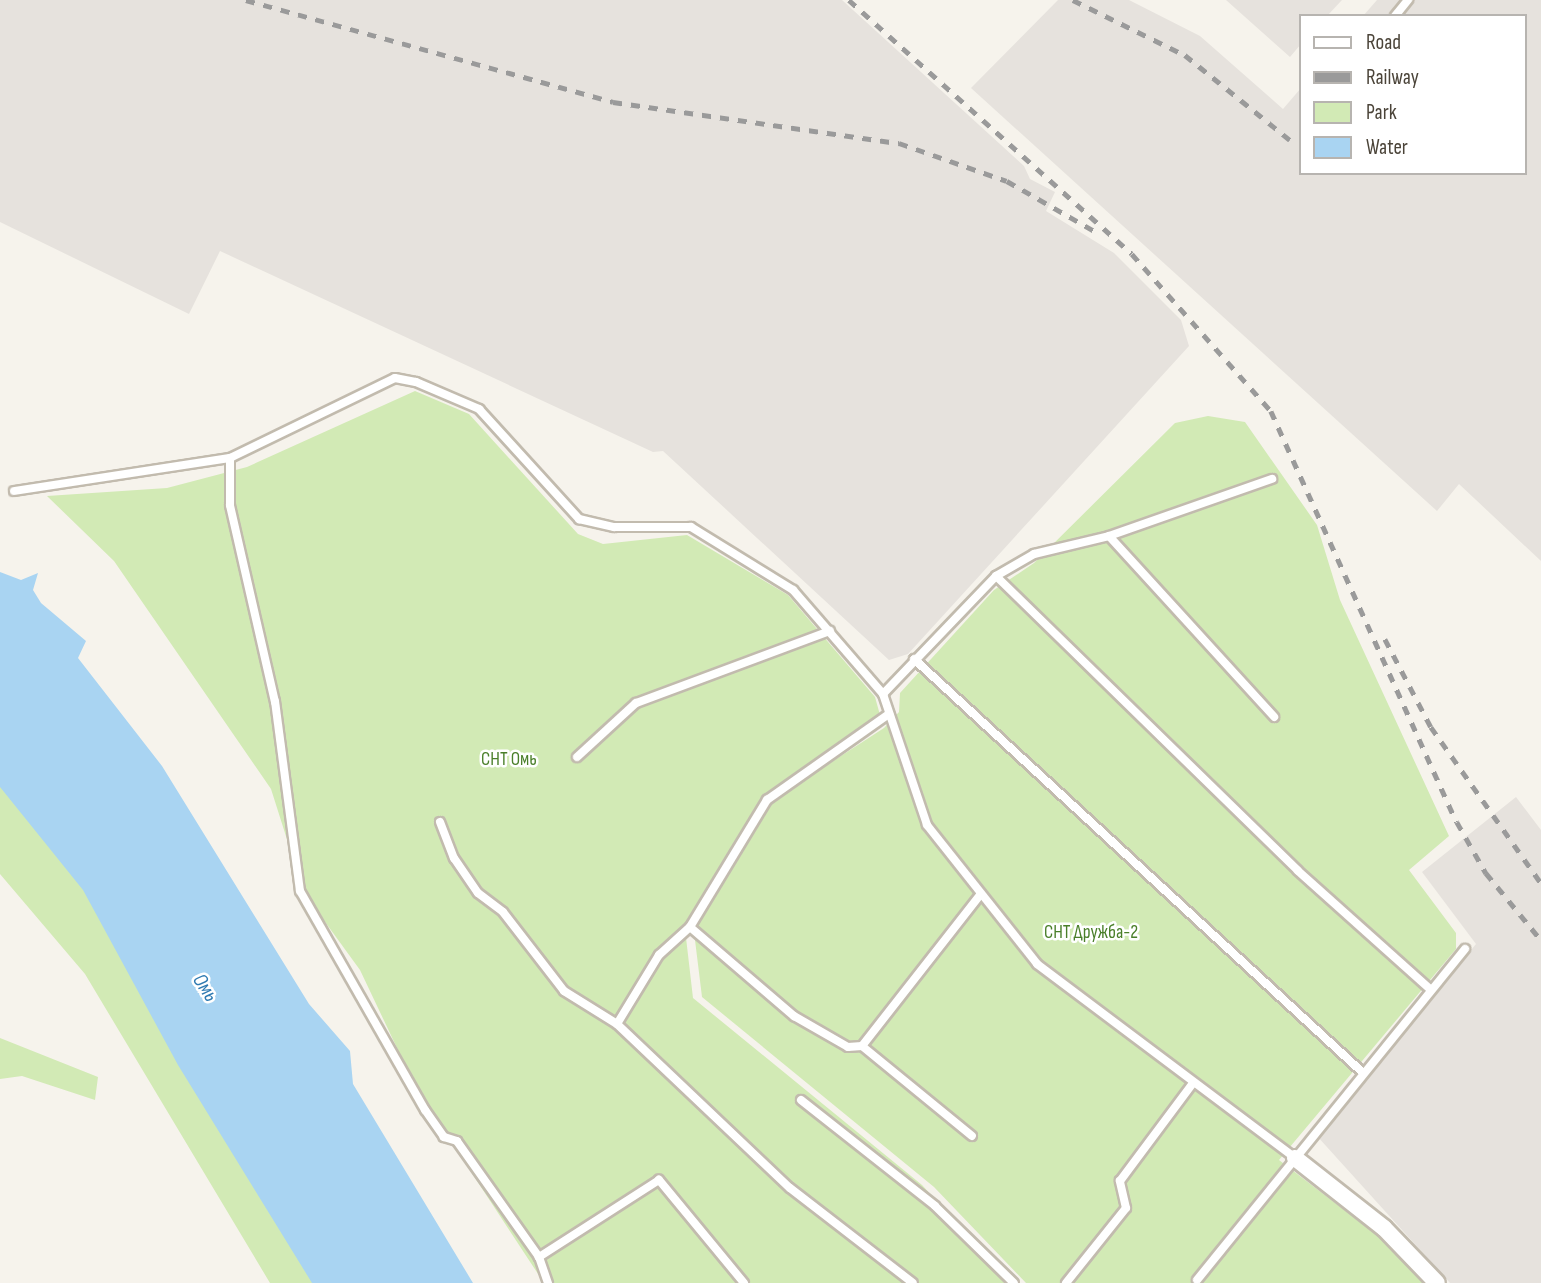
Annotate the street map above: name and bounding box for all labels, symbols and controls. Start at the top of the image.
legend [1300,14,1527,175]
text: Road [1366,30,1401,55]
text: Railway [1366,65,1419,90]
text: Park [1366,100,1397,125]
text: Water [1366,135,1408,160]
park label: СНТ Омь [481,749,537,771]
park label: СНТ Дружба-2 [1044,922,1138,944]
water label: Омь [187,969,223,1007]

